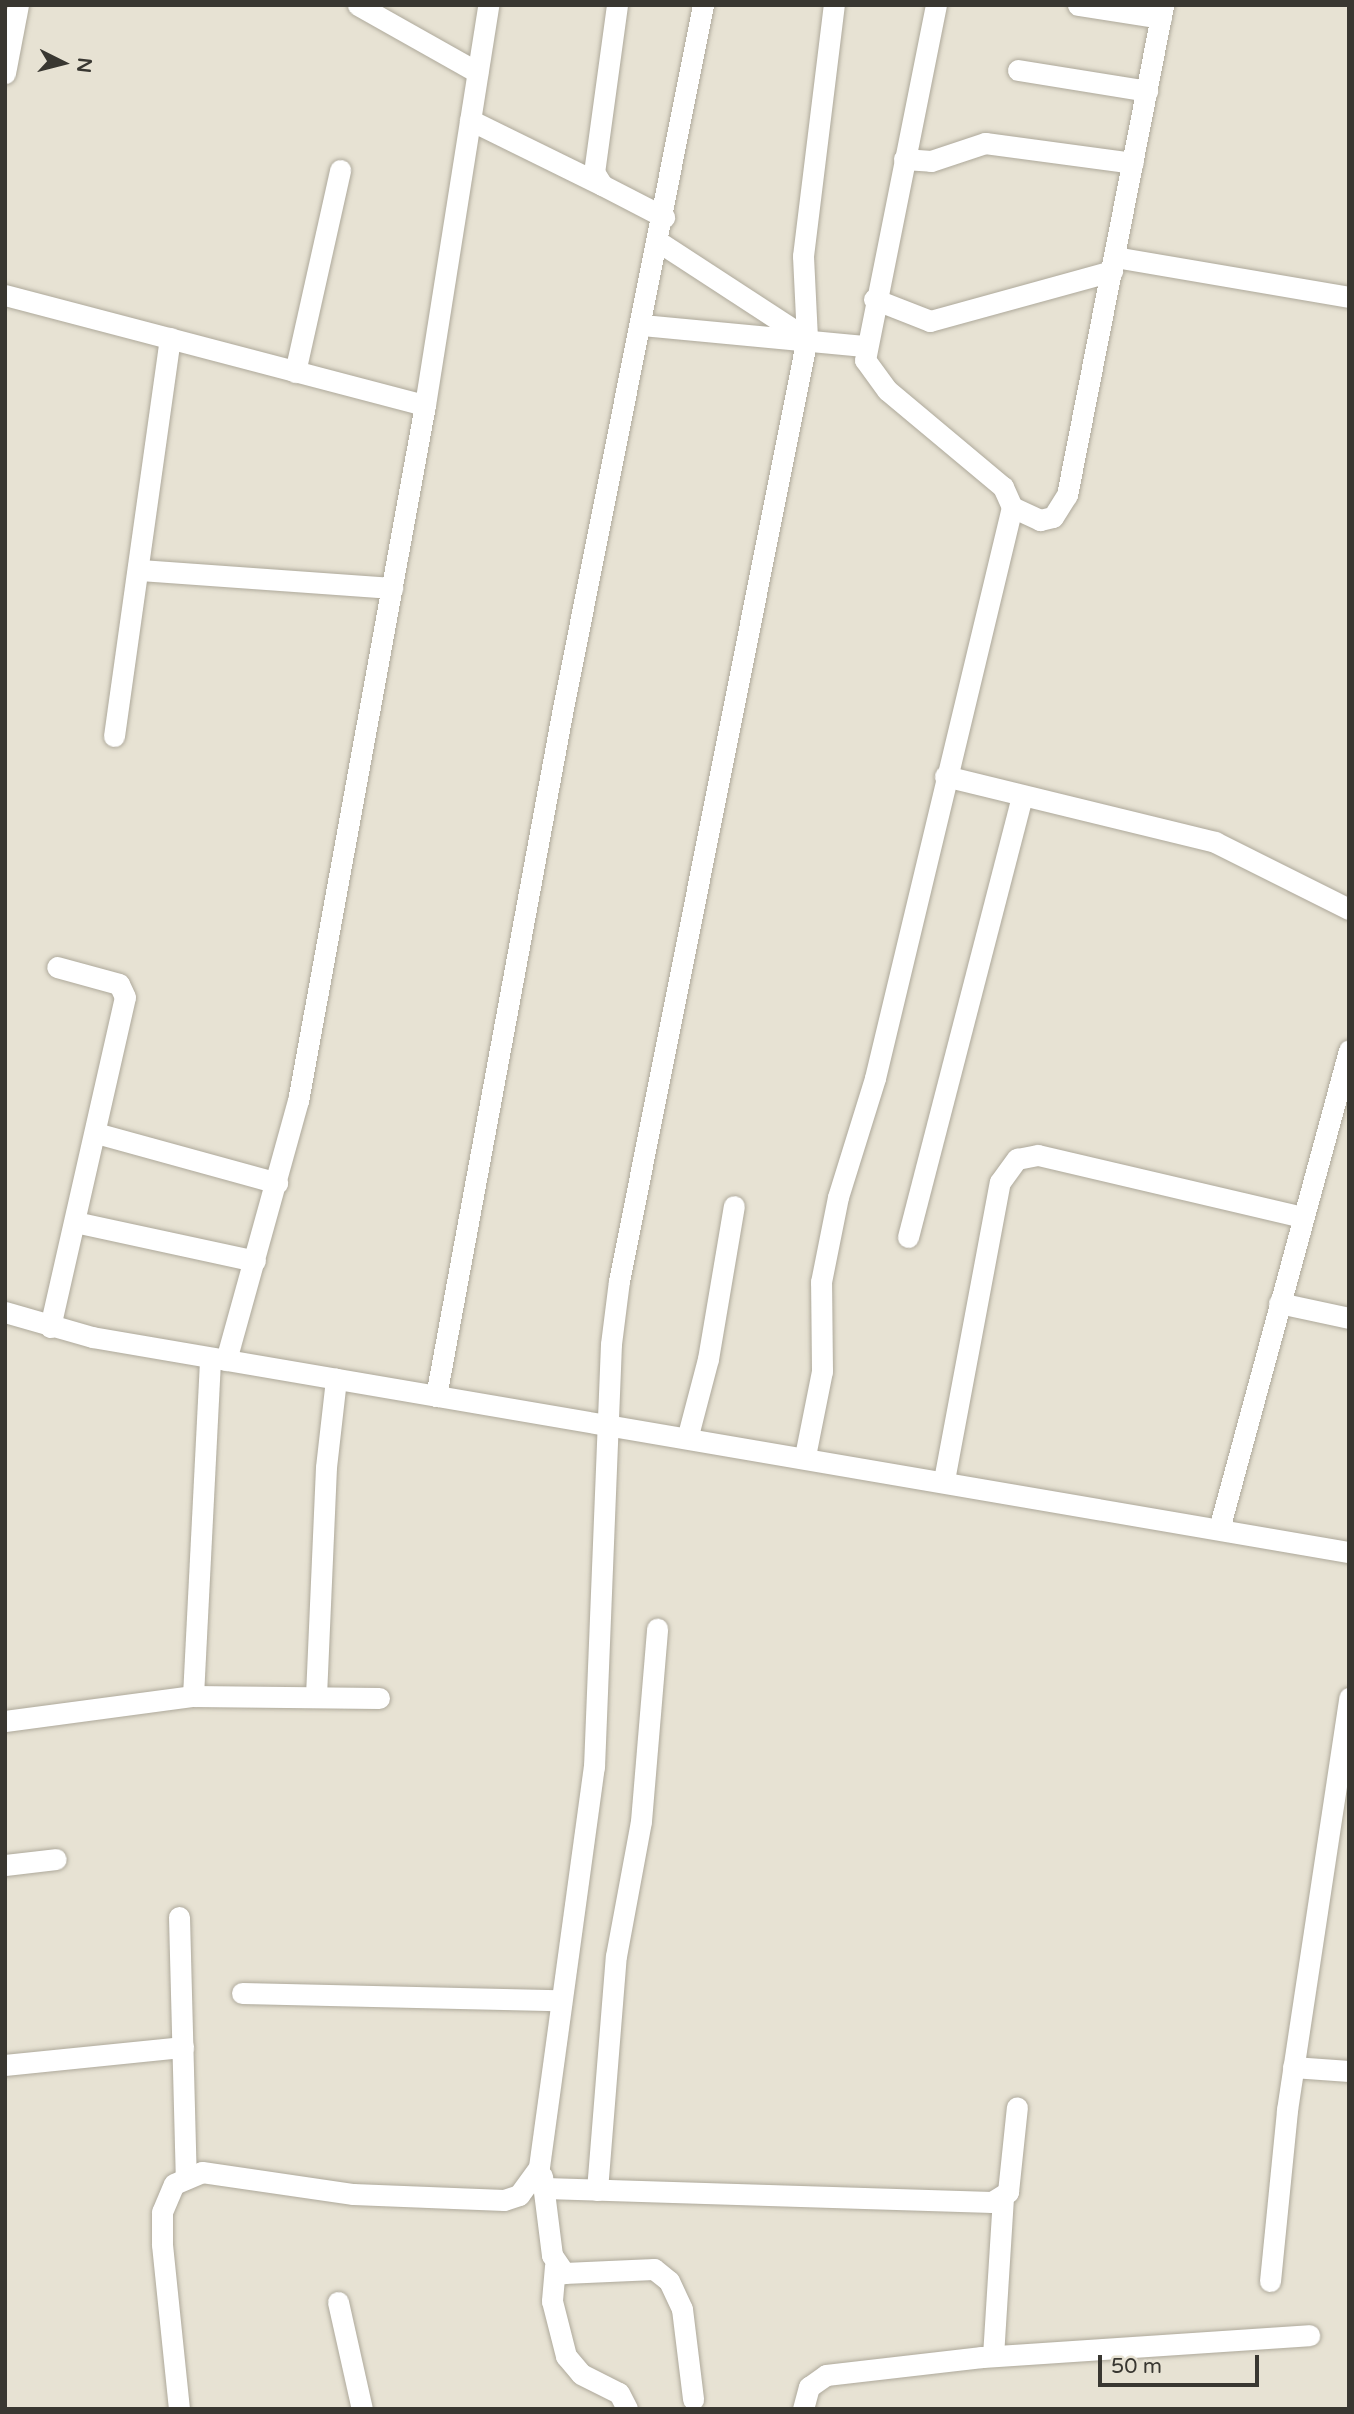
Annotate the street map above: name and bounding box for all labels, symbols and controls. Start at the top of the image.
north arrow [28,28,98,98]
text: N [72,56,96,74]
scale bar [1102,2340,1263,2384]
text: 50 m [1111,2354,1162,2379]

